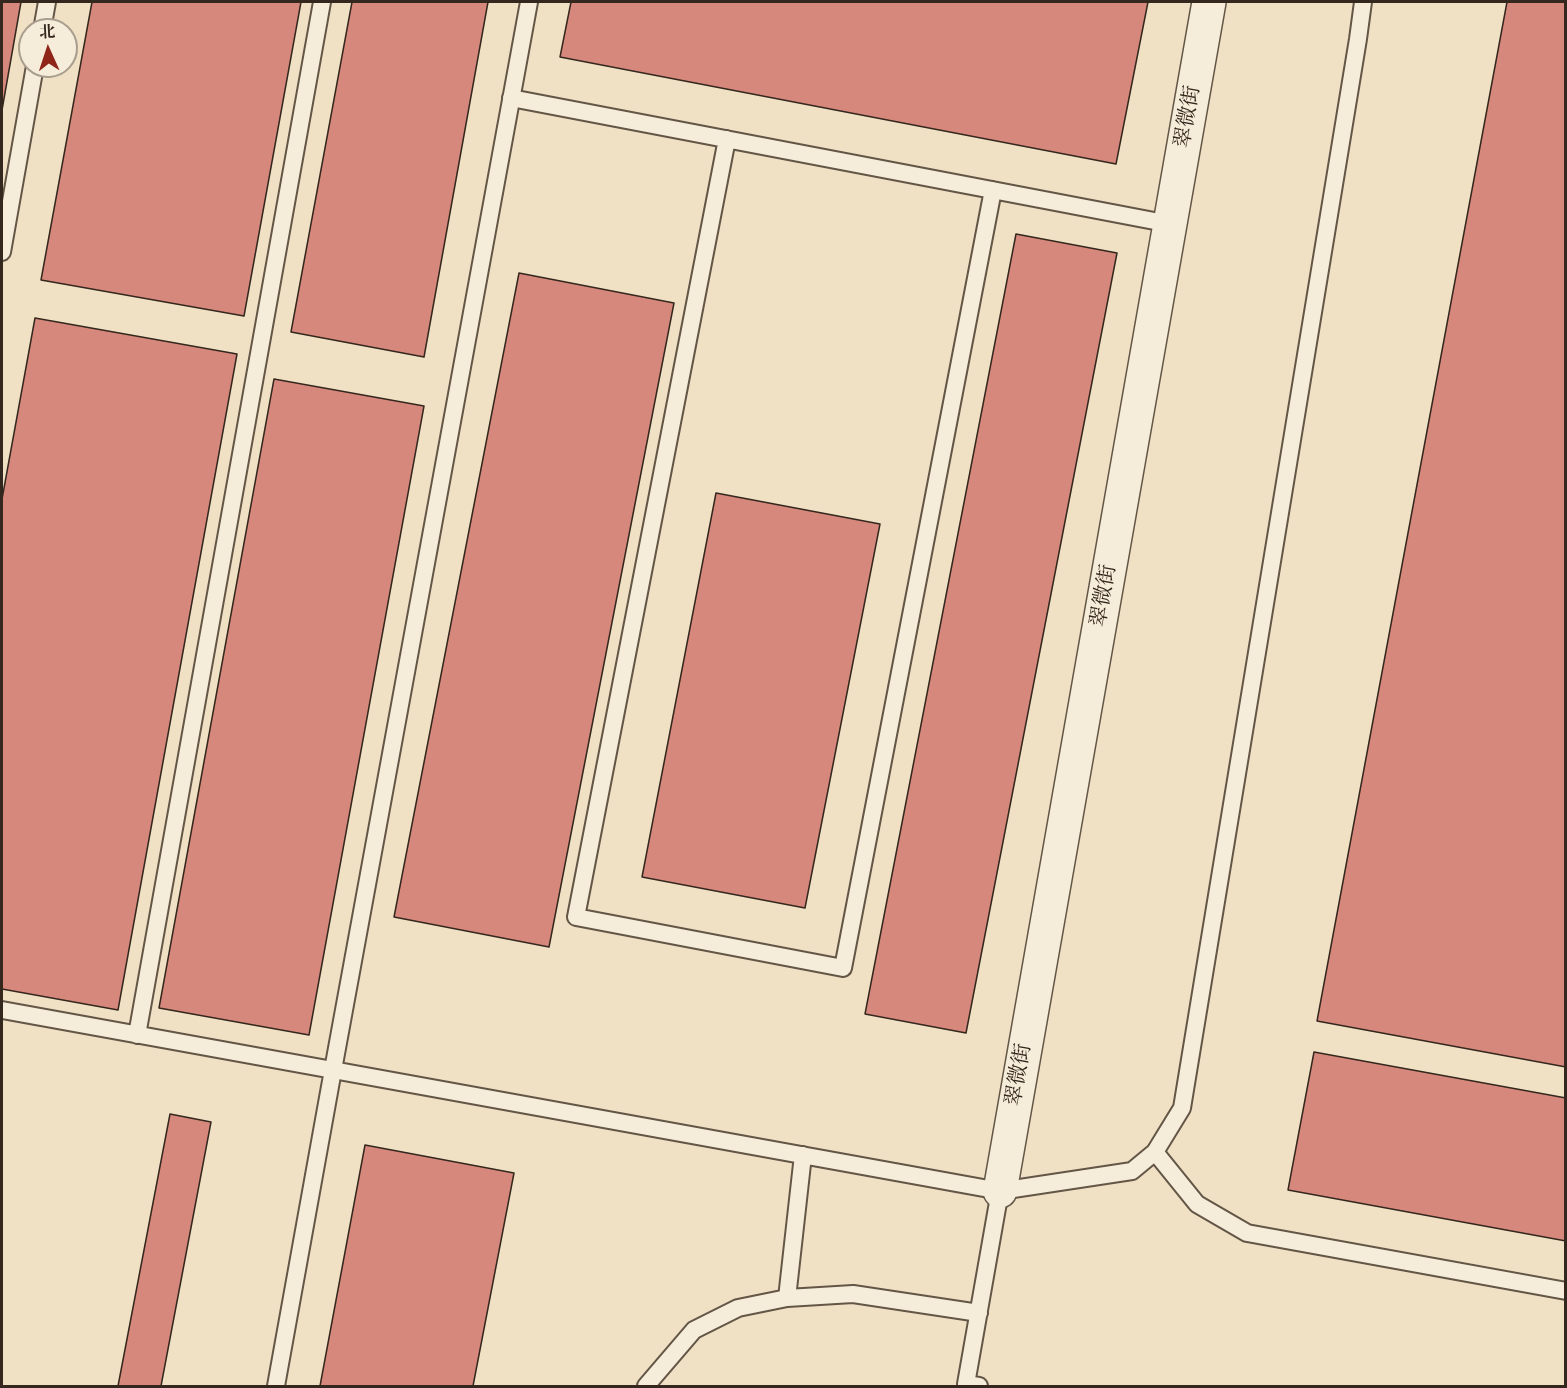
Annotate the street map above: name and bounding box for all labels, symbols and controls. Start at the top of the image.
north arrow [18,18,78,78]
text: 北 [39,22,56,42]
street label: 翠微街 [1171,84,1207,150]
street label: 翠微街 [1087,563,1123,629]
street label: 翠微街 [1002,1042,1038,1108]

